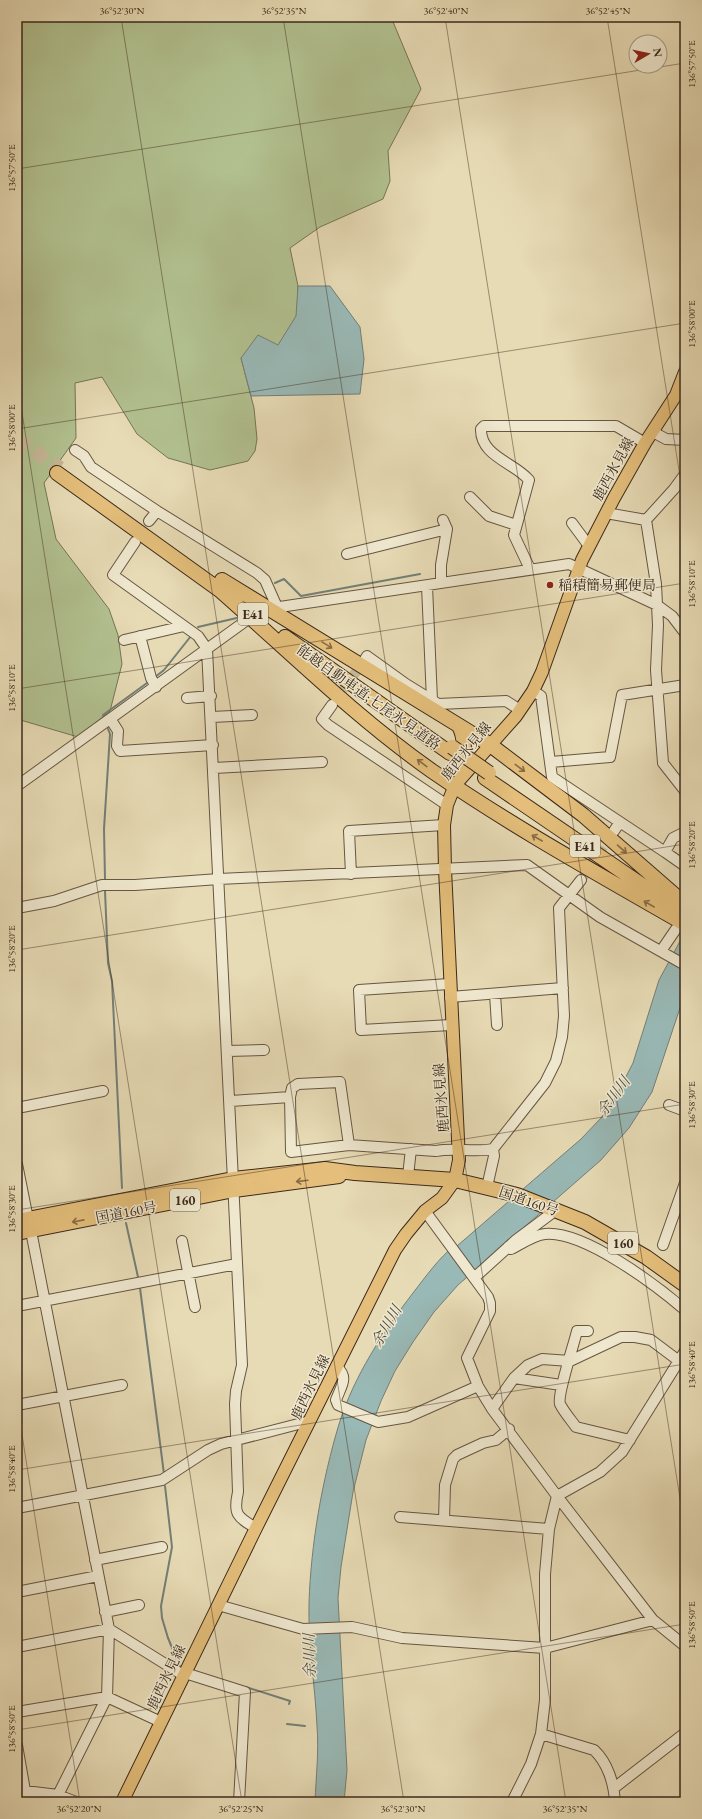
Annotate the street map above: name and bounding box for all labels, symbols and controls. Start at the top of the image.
text: 36°52'30"N [100,4,145,17]
text: 36°52'35"N [262,4,307,17]
text: 36°52'40"N [424,4,469,17]
text: 36°52'45"N [586,4,631,17]
north arrow [628,34,668,74]
text: 136°57'50"E [685,40,698,88]
text: N [650,47,666,58]
text: 136°57'50"E [5,144,18,192]
text: 136°58'00"E [685,300,698,348]
text: 136°58'00"E [5,404,18,452]
street label: 鹿西氷見線 [588,434,638,504]
text: 136°58'10"E [685,560,698,608]
place label: 稲積簡易郵便局 [558,576,656,594]
marker: 稲積簡易郵便局 [545,580,555,590]
road number: E41 [238,603,268,625]
street label: 能越自動車道;七尾氷見道路 [294,641,444,753]
one-way arrow [321,641,333,649]
text: 136°58'10"E [5,664,18,712]
street label: 鹿西氷見線 [437,718,495,784]
one-way arrow [417,759,428,767]
one-way arrow [515,763,526,772]
text: 136°58'20"E [685,821,698,869]
one-way arrow [531,834,543,842]
road number: E41 [570,835,600,857]
one-way arrow [616,844,627,853]
one-way arrow [643,899,655,907]
text: 136°58'20"E [5,925,18,973]
street label: 鹿西氷見線 [430,1062,452,1134]
water label: 余川川 [592,1071,635,1120]
text: 136°58'30"E [685,1081,698,1129]
one-way arrow [296,1177,309,1185]
street label: 国道160号 [497,1182,561,1220]
text: 136°58'30"E [5,1185,18,1233]
road number: 160 [170,1189,200,1211]
street label: 国道160号 [94,1197,158,1227]
one-way arrow [72,1218,85,1226]
road number: 160 [608,1232,638,1254]
water label: 余川川 [367,1300,406,1350]
text: 136°58'40"E [685,1341,698,1389]
street label: 鹿西氷見線 [287,1352,333,1422]
text: 136°58'40"E [5,1445,18,1493]
text: 136°58'50"E [685,1601,698,1649]
water label: 余川川 [299,1631,319,1679]
street label: 鹿西氷見線 [143,1642,189,1712]
text: 136°58'50"E [5,1705,18,1753]
text: 36°52'20"N [57,1802,102,1815]
text: 36°52'25"N [219,1802,264,1815]
text: 36°52'30"N [381,1802,426,1815]
text: 36°52'35"N [543,1802,588,1815]

